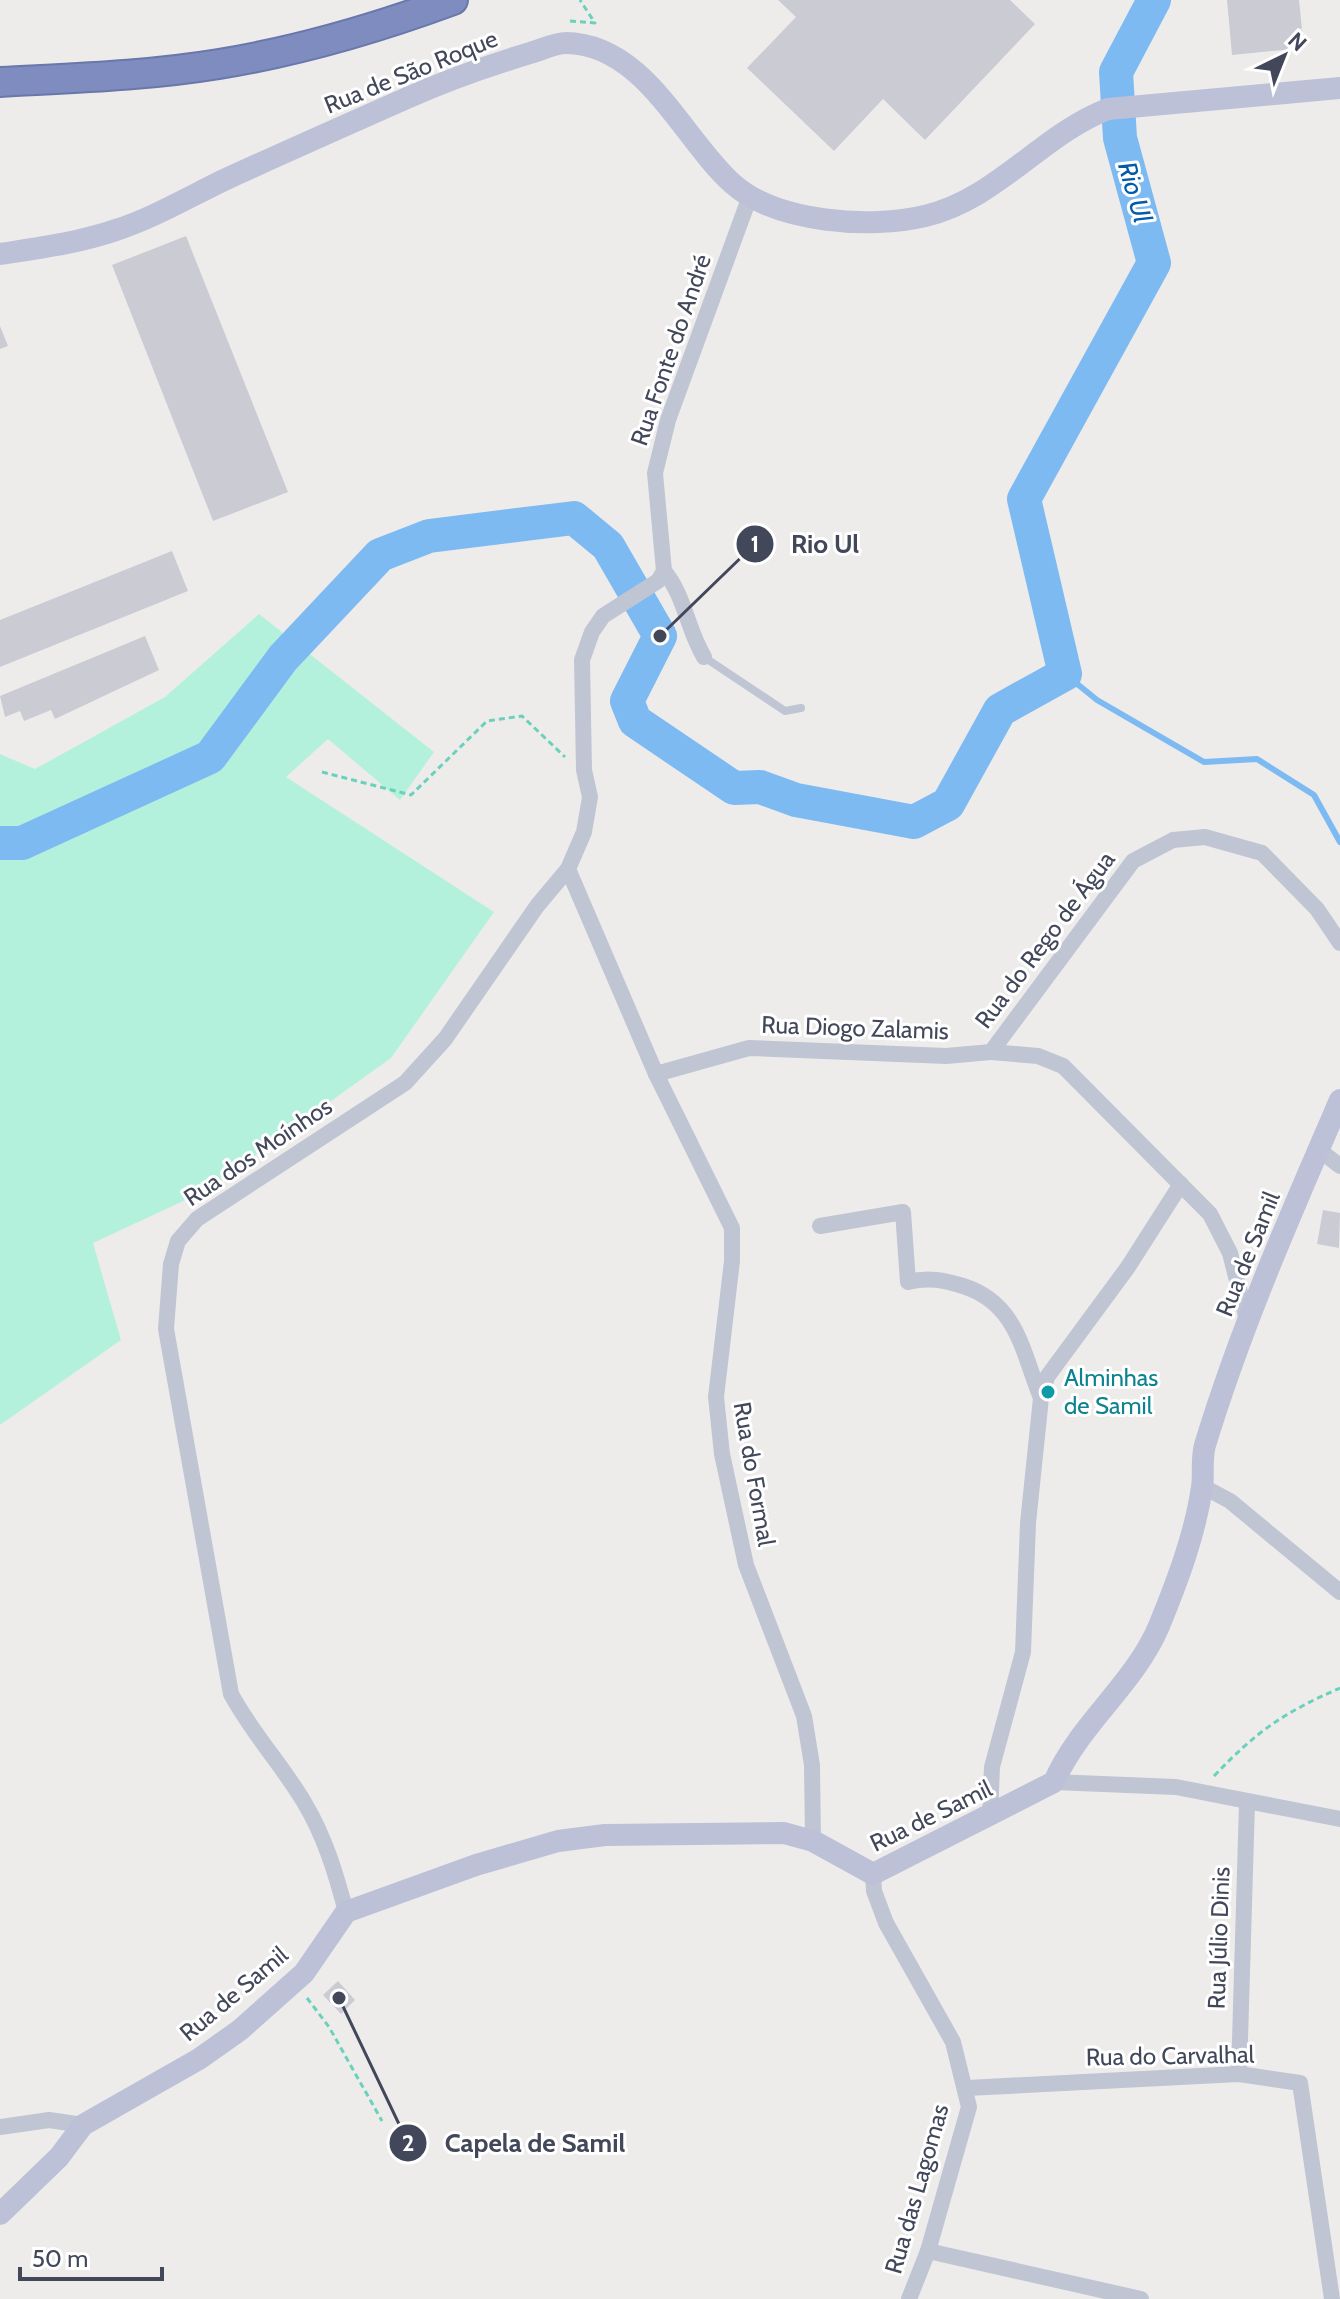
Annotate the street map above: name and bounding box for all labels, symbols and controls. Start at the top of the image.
north arrow [1244,16,1324,96]
street label: Rua de São Roque [320,24,502,119]
text: N [1282,27,1312,57]
water label: Rio Ul [1111,158,1159,226]
street label: Rua Fonte do André [624,250,717,449]
callout: Rio Ul [735,519,875,569]
text: Rio Ul [791,528,859,560]
text: 1 [751,529,759,558]
street label: Rua do Rego de Água [969,845,1121,1034]
street label: Rua Diogo Zalamis [761,1010,949,1045]
street label: Rua dos Moínhos [178,1091,337,1212]
street label: Rua de Samil [1209,1187,1286,1320]
place label: Alminhas de Samil [1064,1363,1158,1420]
marker: Alminhas de Samil [1039,1383,1057,1401]
street label: Rua do Formal [728,1399,782,1549]
street label: Rua de Samil [865,1773,997,1858]
street label: Rua Júlio Dinis [1202,1866,1235,2010]
street label: Rua de Samil [174,1940,294,2047]
street label: Rua do Carvalhal [1085,2040,1255,2071]
street label: Rua das Lagomas [878,2101,955,2277]
callout: Capela de Samil [388,2118,641,2168]
text: Capela de Samil [445,2127,625,2159]
text: 2 [402,2128,414,2157]
scale bar [20,2231,162,2281]
text: 50 m [32,2244,88,2273]

